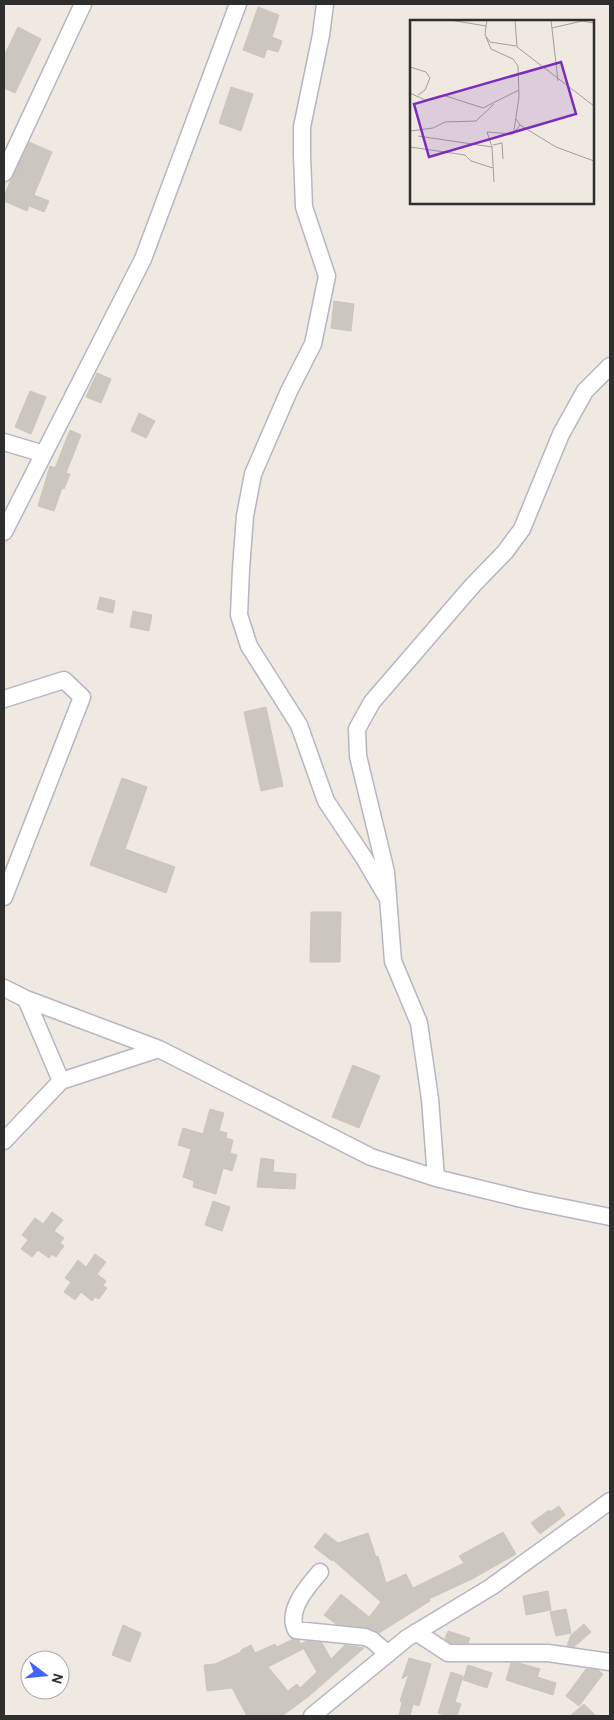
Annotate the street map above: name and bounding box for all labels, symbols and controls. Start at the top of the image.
inset map [410,20,594,204]
north arrow [20,1650,70,1700]
text: N [47,1671,68,1686]

